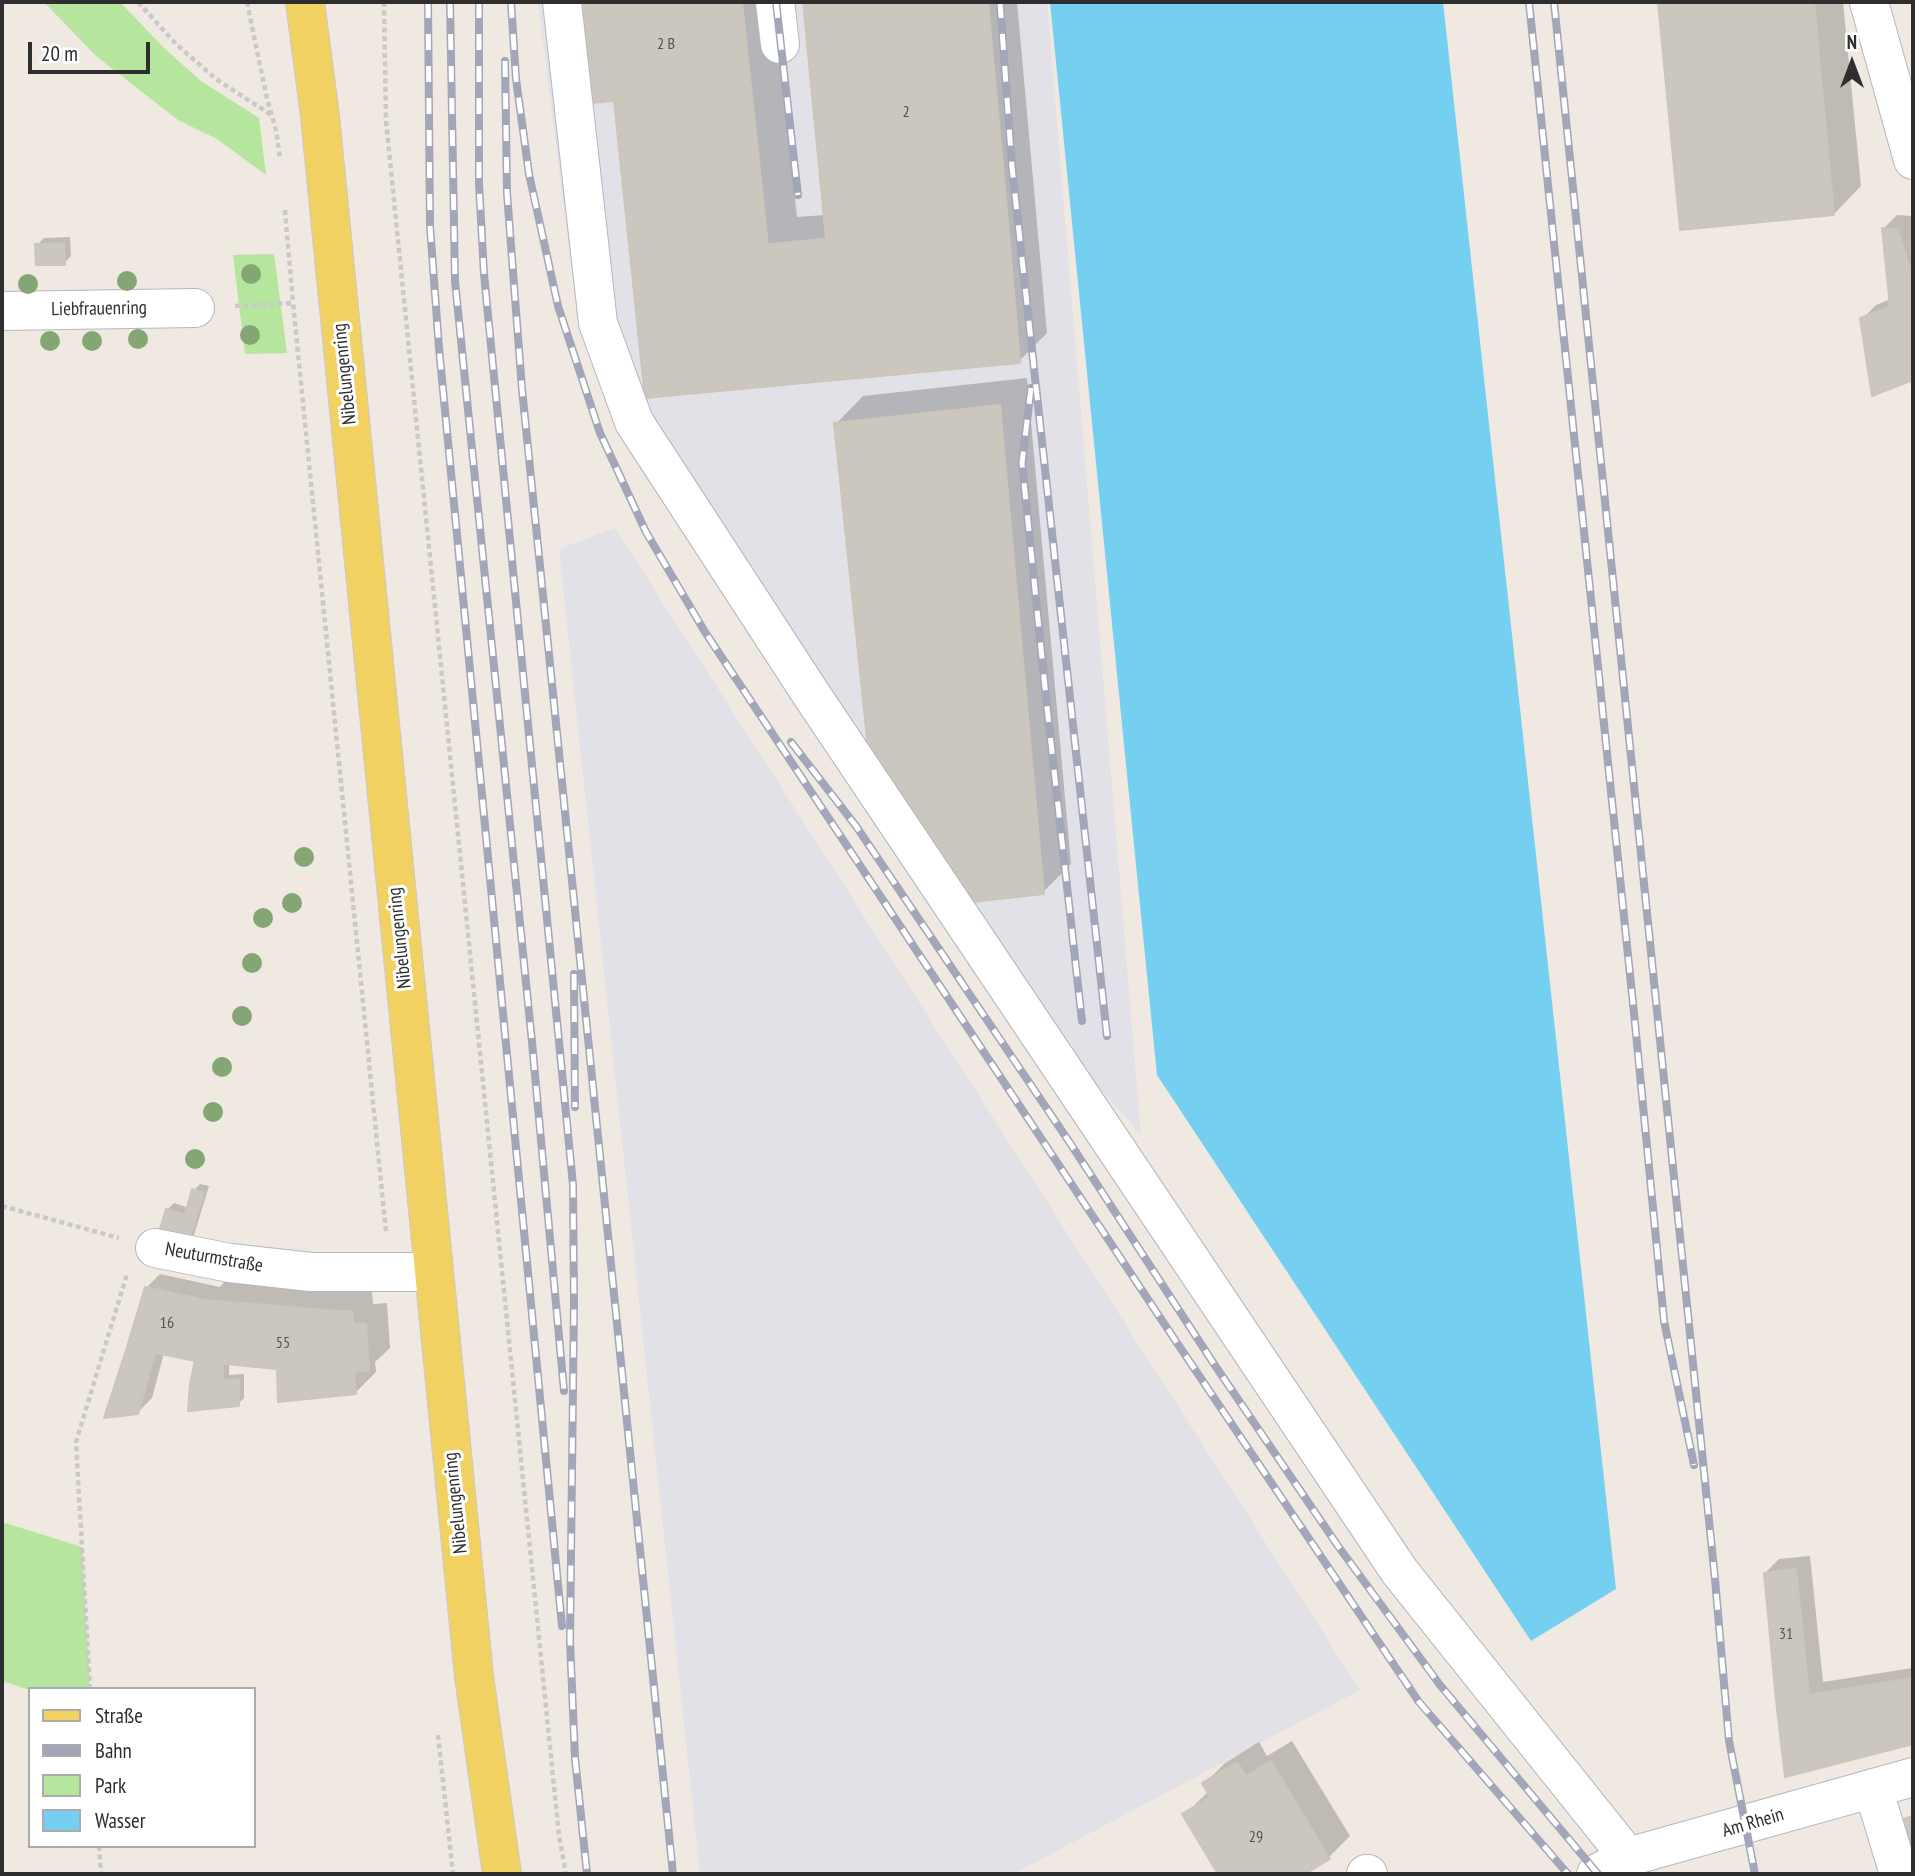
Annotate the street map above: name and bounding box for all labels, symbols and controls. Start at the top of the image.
scale bar [32,28,154,72]
north arrow [1817,28,1887,98]
text: N [1847,30,1857,54]
house number: 2 B [657,34,675,54]
text: 20 m [41,40,78,67]
house number: 2 [902,102,910,122]
street label: Liebfrauenring [51,297,147,321]
street label: Nibelungenring [328,322,362,426]
street label: Nibelungenring [383,886,417,990]
street label: Neuturmstraße [163,1238,265,1278]
house number: 16 [160,1313,174,1333]
house number: 55 [276,1333,290,1353]
street label: Nibelungenring [439,1451,473,1555]
house number: 31 [1779,1624,1793,1644]
legend [28,1687,256,1848]
text: Straße [95,1702,143,1729]
text: Bahn [95,1737,132,1764]
text: Park [95,1772,126,1799]
street label: Am Rhein [1719,1803,1787,1843]
text: Wasser [95,1807,145,1834]
house number: 29 [1249,1827,1263,1847]

